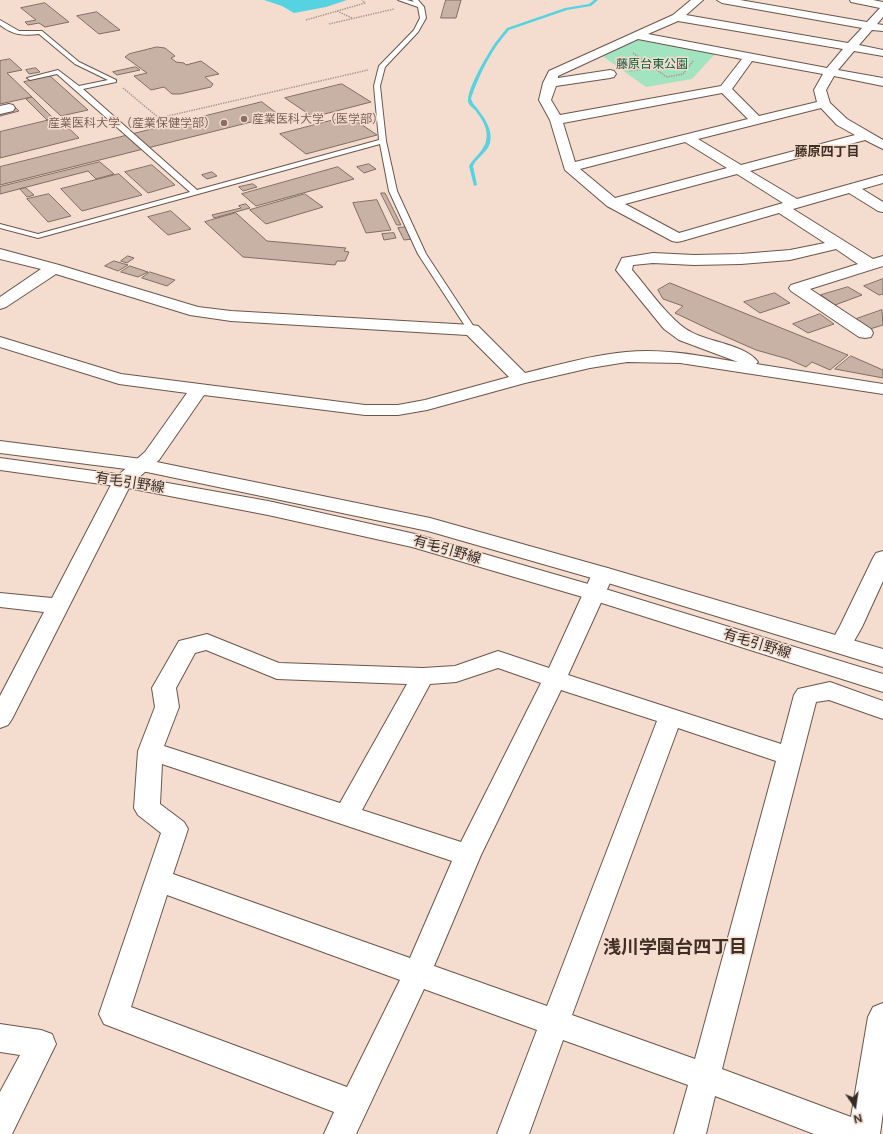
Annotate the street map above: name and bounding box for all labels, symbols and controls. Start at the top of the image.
park label: 藤原台東公園 [616,57,688,71]
place label: 産業医科大学（医学部） [252,112,384,126]
marker: 産業医科大学（医学部） [239,114,249,124]
place label: 産業医科大学（産業保健学部） [48,116,216,130]
marker: 産業医科大学（産業保健学部） [219,118,229,128]
district label: 藤原四丁目 [795,144,859,160]
street label: 有毛引野線 [94,469,166,497]
street label: 有毛引野線 [411,532,483,568]
street label: 有毛引野線 [721,626,793,662]
district label: 浅川学園台四丁目 [603,937,747,959]
north arrow [835,1086,875,1126]
text: N [852,1111,863,1125]

